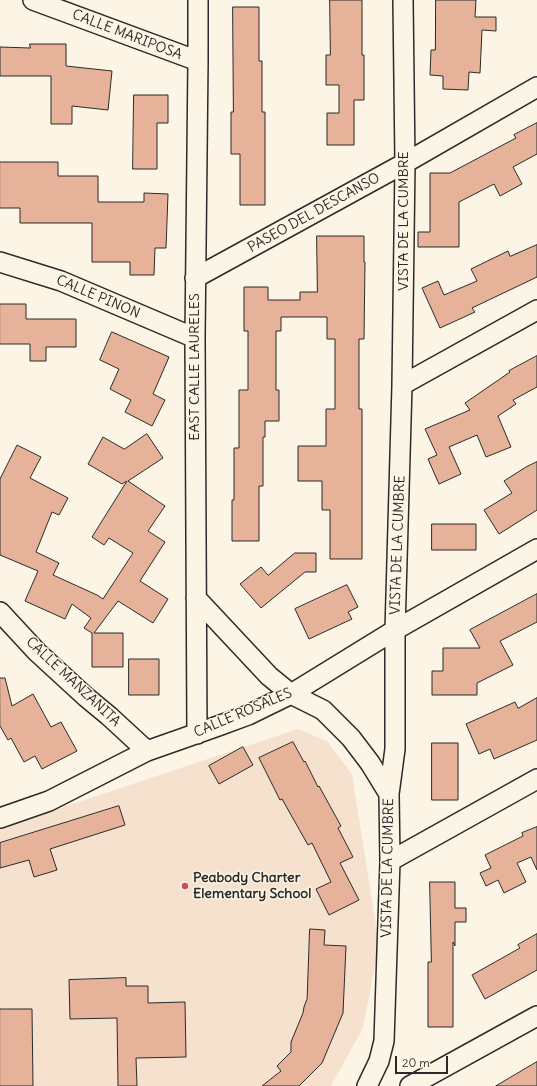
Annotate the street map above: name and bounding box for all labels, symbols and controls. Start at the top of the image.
street label: CALLE MARIPOSA [70,6,184,64]
street label: VISTA DE LA CUMBRE [396,151,412,291]
street label: PASEO DEL DESCANSO [245,170,383,256]
street label: CALLE PINON [53,272,143,322]
street label: EAST CALLE LAURELES [187,293,203,441]
street label: VISTA DE LA CUMBRE [387,475,409,615]
street label: CALLE MANZANITA [22,634,124,730]
street label: CALLE ROSALES [191,685,295,741]
street label: VISTA DE LA CUMBRE [378,798,398,938]
place label: Peabody Charter Elementary School [193,870,311,902]
marker: Peabody Charter Elementary School [180,881,190,891]
scale bar [397,1048,450,1074]
text: 20 m [402,1055,430,1070]

